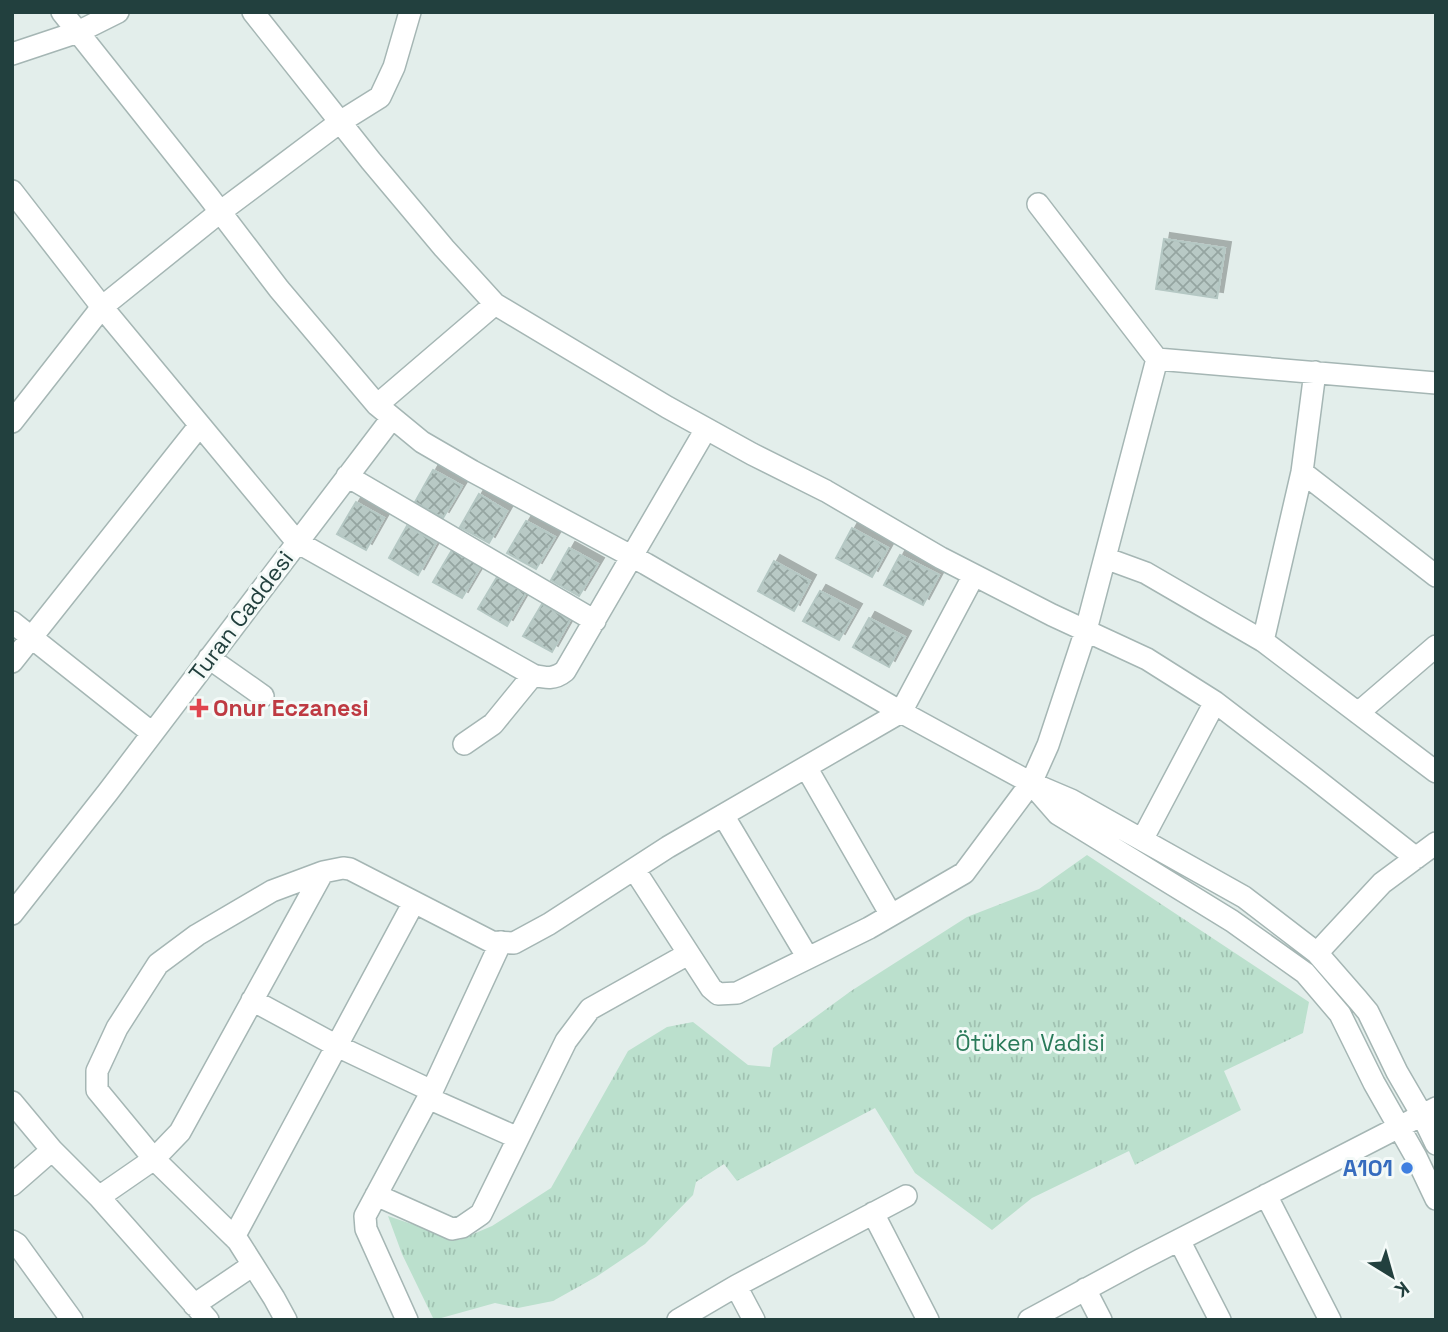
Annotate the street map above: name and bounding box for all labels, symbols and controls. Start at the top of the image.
street label: Turan Caddesi [182,545,300,687]
place label: Onur Eczanesi [213,693,369,723]
marker: Onur Eczanesi [191,700,207,716]
park label: Ötüken Vadisi [955,1028,1105,1058]
place label: A101 [1343,1153,1393,1183]
marker: A101 [1399,1160,1415,1176]
north arrow [1357,1241,1427,1311]
text: K [1390,1276,1414,1303]

